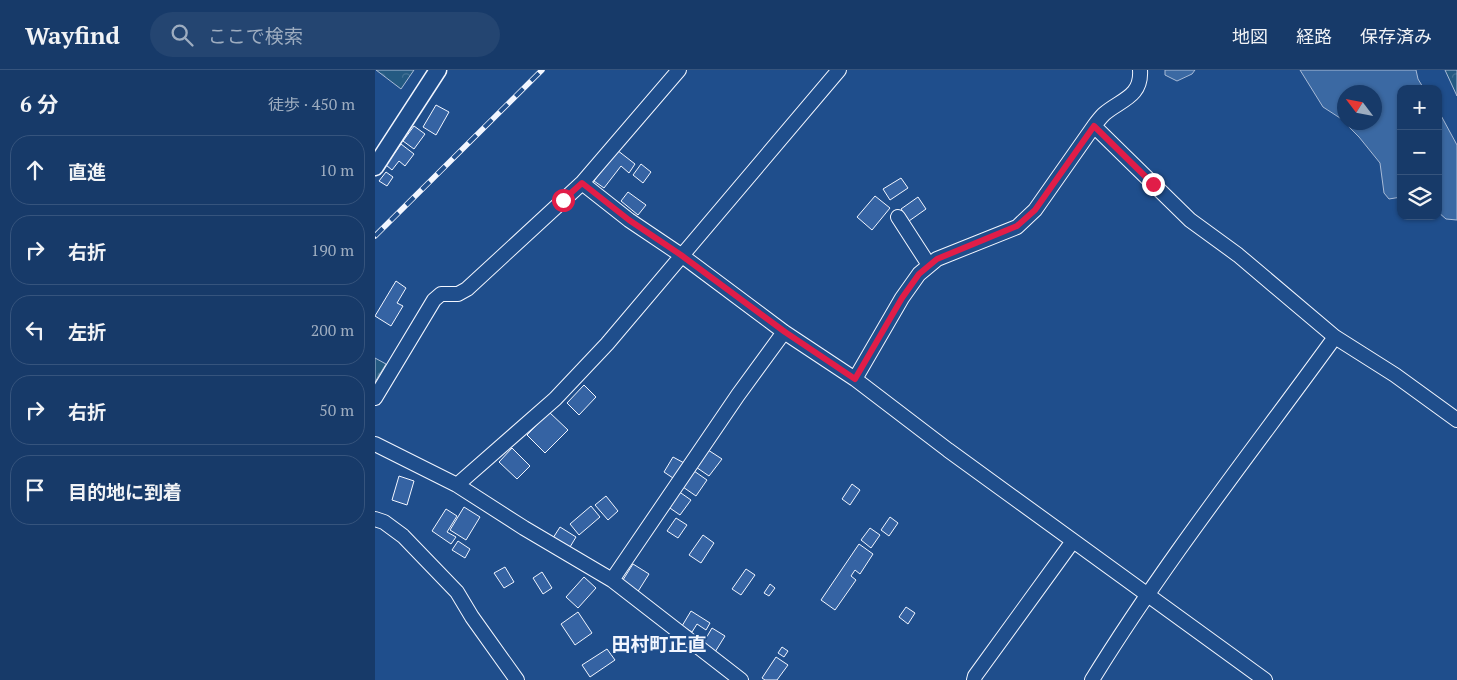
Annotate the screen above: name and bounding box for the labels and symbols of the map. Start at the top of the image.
north arrow [1337,85,1382,130]
route end [1142,173,1165,196]
route start [552,189,575,212]
district label: 田村町正直 [611,631,707,656]

